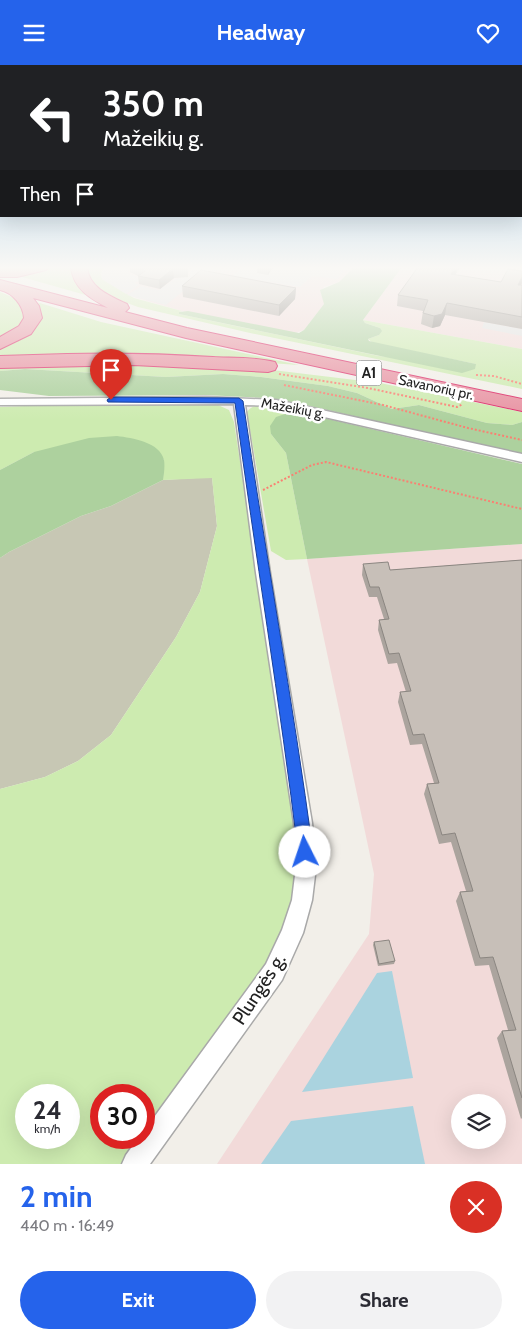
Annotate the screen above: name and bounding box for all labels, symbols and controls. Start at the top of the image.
icon: menu [20,19,48,47]
text: Headway [217,19,305,46]
icon: heart [474,19,502,47]
text: 350 m [103,82,204,125]
icon: left [20,85,85,150]
text: Mažeikių g. [103,125,204,152]
icon: arrive [71,180,99,208]
text: Then [20,183,61,206]
pin [90,349,132,400]
icon: arrive [97,356,125,384]
road number: A1 [356,361,382,385]
street label: Savanorių pr. [397,370,475,404]
street label: Mažeikių g. [260,394,326,422]
position arrow [278,825,330,877]
street label: Plungės g. [227,949,291,1029]
speed limit sign: 30 [90,1084,155,1149]
map controls [451,1094,506,1149]
button: layers [451,1094,506,1149]
text: 24 [33,1095,62,1125]
text: km/h [34,1121,61,1136]
text: 2 min [20,1178,92,1215]
button: close [450,1181,502,1233]
text: 440 m · 16:49 [20,1216,114,1235]
button: Exit [20,1271,256,1329]
button: Share [266,1271,502,1329]

